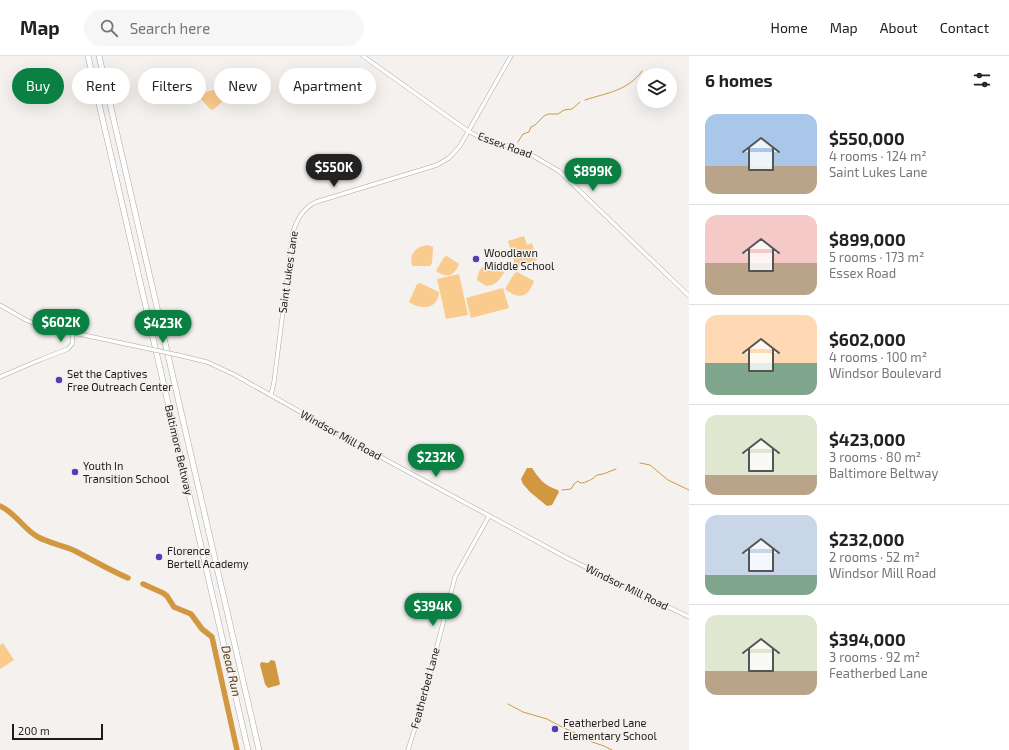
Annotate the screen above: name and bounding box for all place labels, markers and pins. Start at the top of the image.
pin: $550K [306,154,362,188]
pin: $899K [565,158,621,192]
place label: Woodlawn Middle School [484,246,555,272]
marker: Woodlawn Middle School [471,254,481,264]
pin: $602K [33,309,89,343]
pin: $423K [135,310,191,344]
place label: Set the Captives Free Outreach Center [67,367,173,393]
marker: Set the Captives Free Outreach Center [54,375,64,385]
pin: $232K [408,444,464,478]
place label: Youth In Transition School [83,459,170,485]
marker: Youth In Transition School [70,467,80,477]
place label: Florence Bertell Academy [167,544,249,570]
marker: Florence Bertell Academy [154,552,164,562]
pin: $394K [405,593,461,627]
place label: Featherbed Lane Elementary School [563,716,657,742]
marker: Featherbed Lane Elementary School [550,724,560,734]

